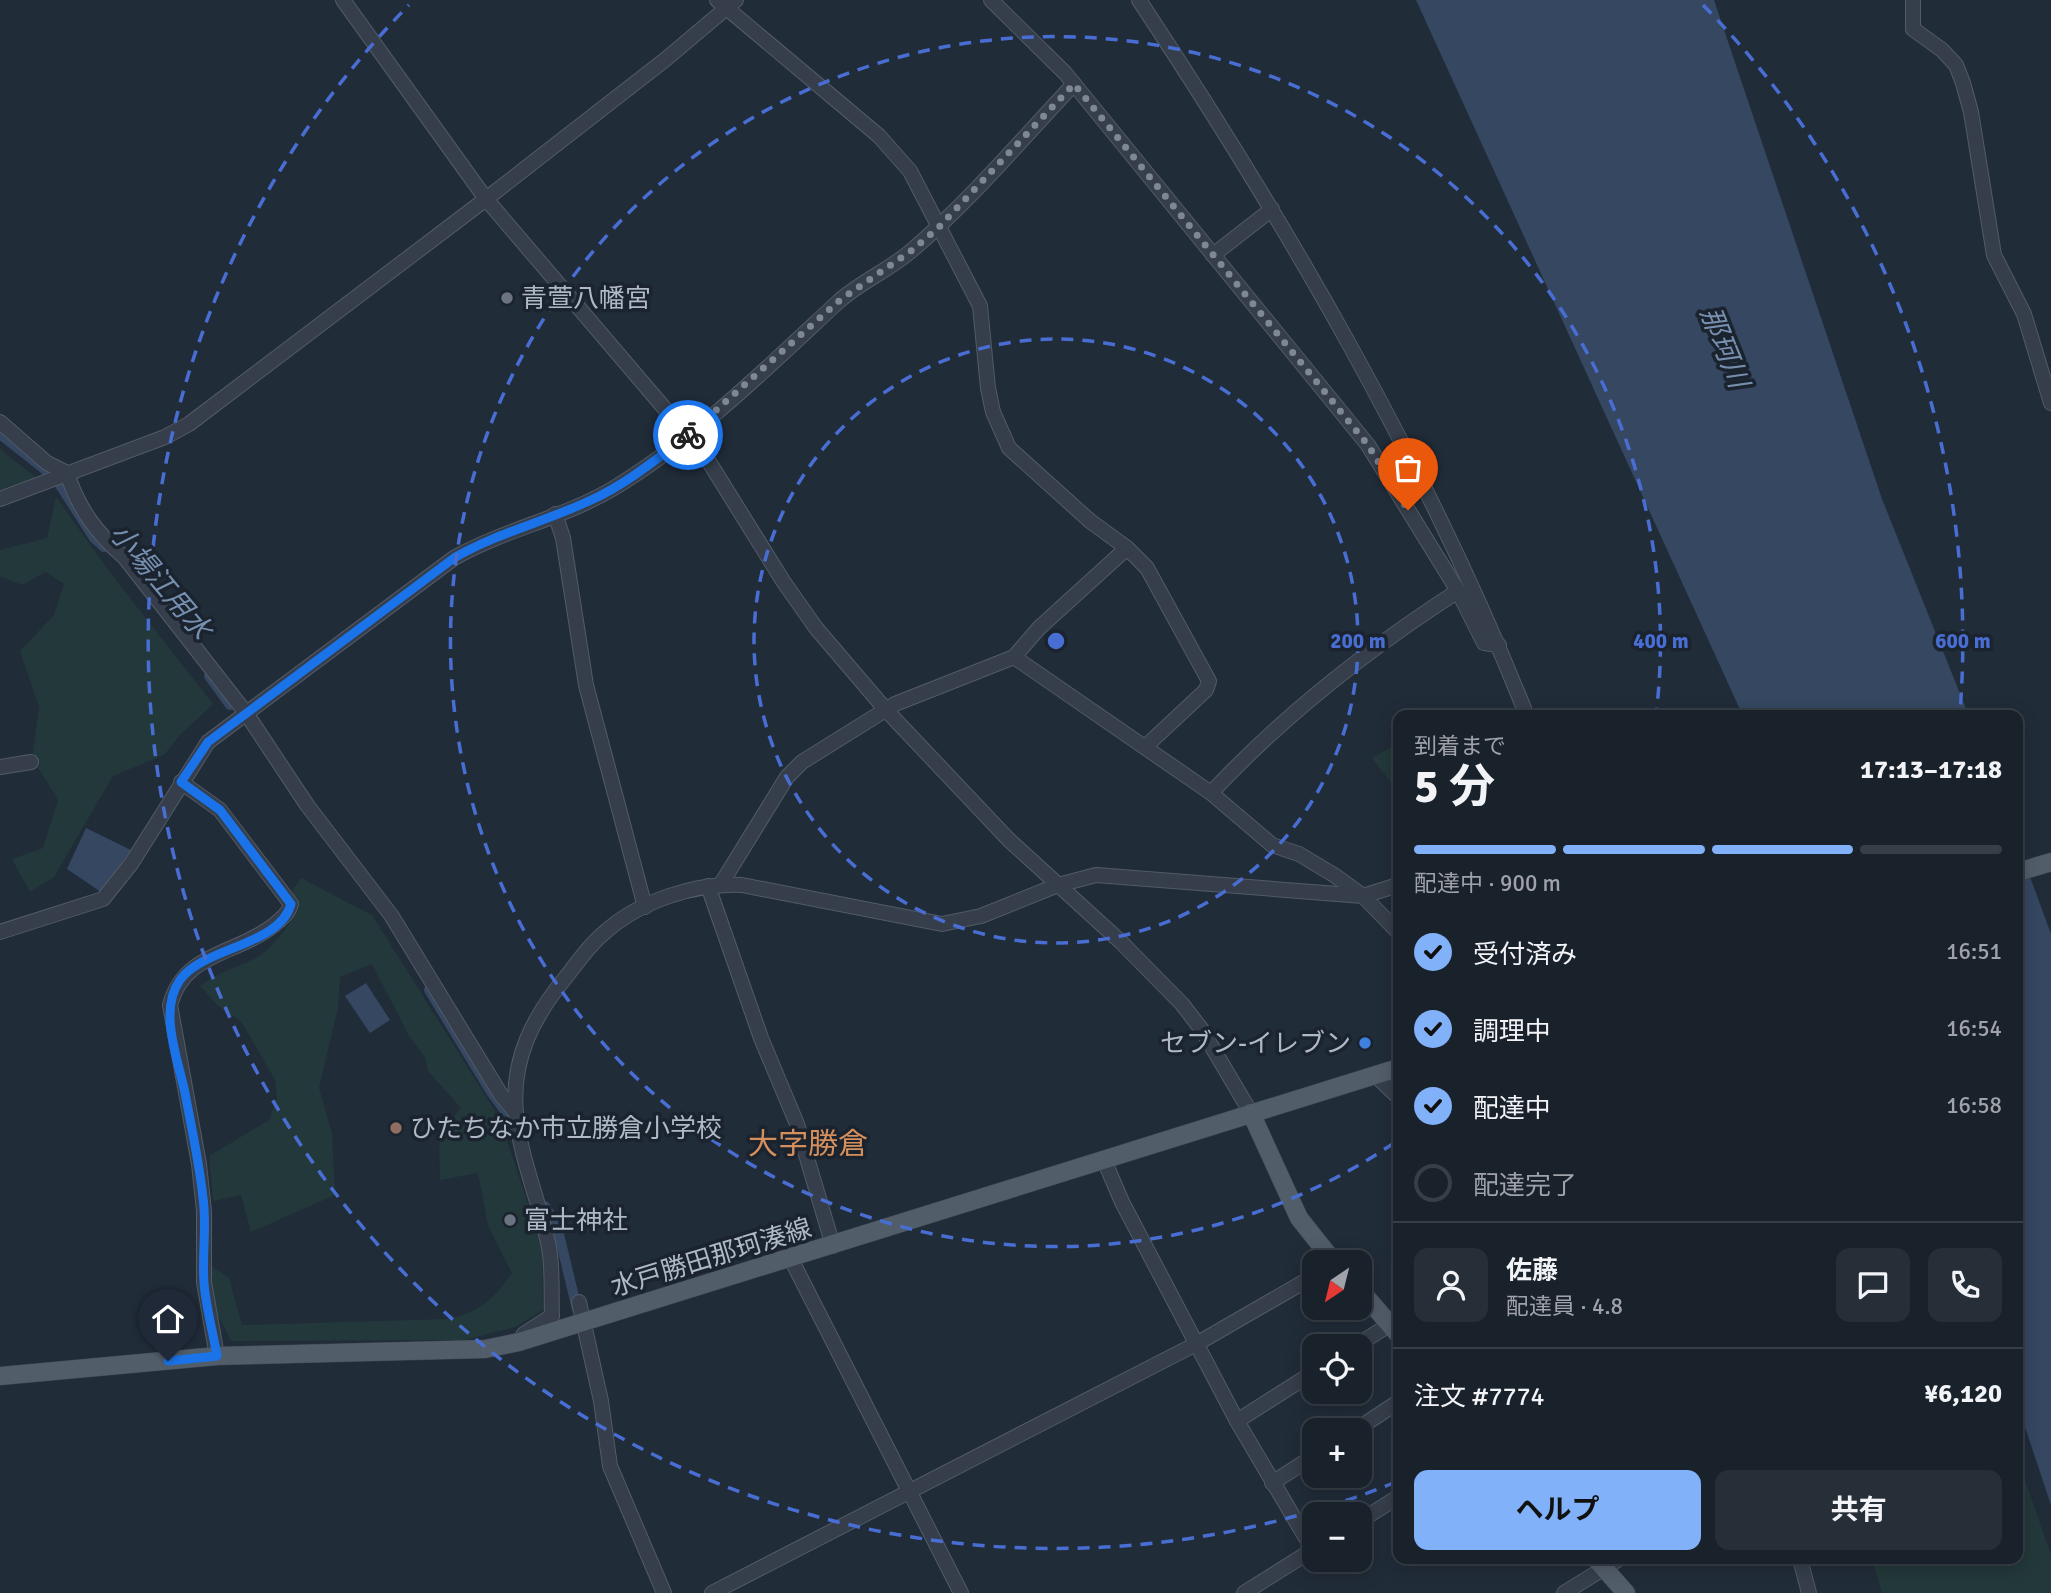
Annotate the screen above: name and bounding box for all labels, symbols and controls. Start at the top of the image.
place label: 青萱八幡宮 [521,283,651,315]
marker: 青萱八幡宮 [499,290,515,306]
water label: 那珂川 [1693,302,1757,395]
courier [653,400,723,470]
icon: bike [669,416,707,454]
pin [1378,438,1438,510]
icon: bag [1389,449,1427,487]
water label: 小場江用水 [102,517,220,648]
text: 200 m [1330,628,1386,654]
text: 400 m [1633,628,1689,654]
text: 600 m [1935,628,1991,654]
centre of rings [1044,629,1068,653]
text: 到着まで [1414,732,1506,761]
text: 17:13–17:18 [1860,754,2002,786]
text: 5 分 [1414,759,1495,815]
text: 配達中 · 900 m [1414,869,1561,898]
icon: check [1414,933,1452,971]
text: 16:51 [1946,937,2002,966]
text: 受付済み [1473,939,1577,971]
icon: check [1414,1010,1452,1048]
text: 16:54 [1946,1014,2002,1043]
text: 調理中 [1473,1016,1551,1048]
place label: セブン-イレブン [1160,1028,1351,1060]
marker: セブン-イレブン [1357,1035,1373,1051]
icon: check [1414,1087,1452,1125]
text: 16:58 [1946,1091,2002,1120]
text: 配達中 [1473,1093,1551,1125]
place label: ひたちなか市立勝倉小学校 [410,1113,722,1145]
marker: ひたちなか市立勝倉小学校 [388,1120,404,1136]
district label: 大字勝倉 [748,1126,868,1163]
text: 配達完了 [1473,1170,1577,1202]
place label: 富士神社 [524,1205,628,1237]
marker: 富士神社 [502,1212,518,1228]
street label: 水戸勝田那珂湊線 [607,1212,815,1304]
button: person [1414,1248,1488,1322]
button: chat [1836,1248,1910,1322]
button: phone [1928,1248,2002,1322]
north arrow [1302,1250,1372,1320]
map controls [1302,1250,1372,1572]
text: 佐藤 [1506,1255,1558,1287]
pin [138,1289,198,1361]
text: 配達員 · 4.8 [1506,1292,1623,1321]
icon: home [149,1300,187,1338]
button: locate [1302,1334,1372,1404]
text: ¥6,120 [1924,1378,2002,1410]
text: 注文 #7774 [1414,1381,1545,1413]
button: + [1302,1418,1372,1488]
button: ヘルプ [1414,1470,1701,1550]
button: 共有 [1715,1470,2002,1550]
button: − [1302,1502,1372,1572]

